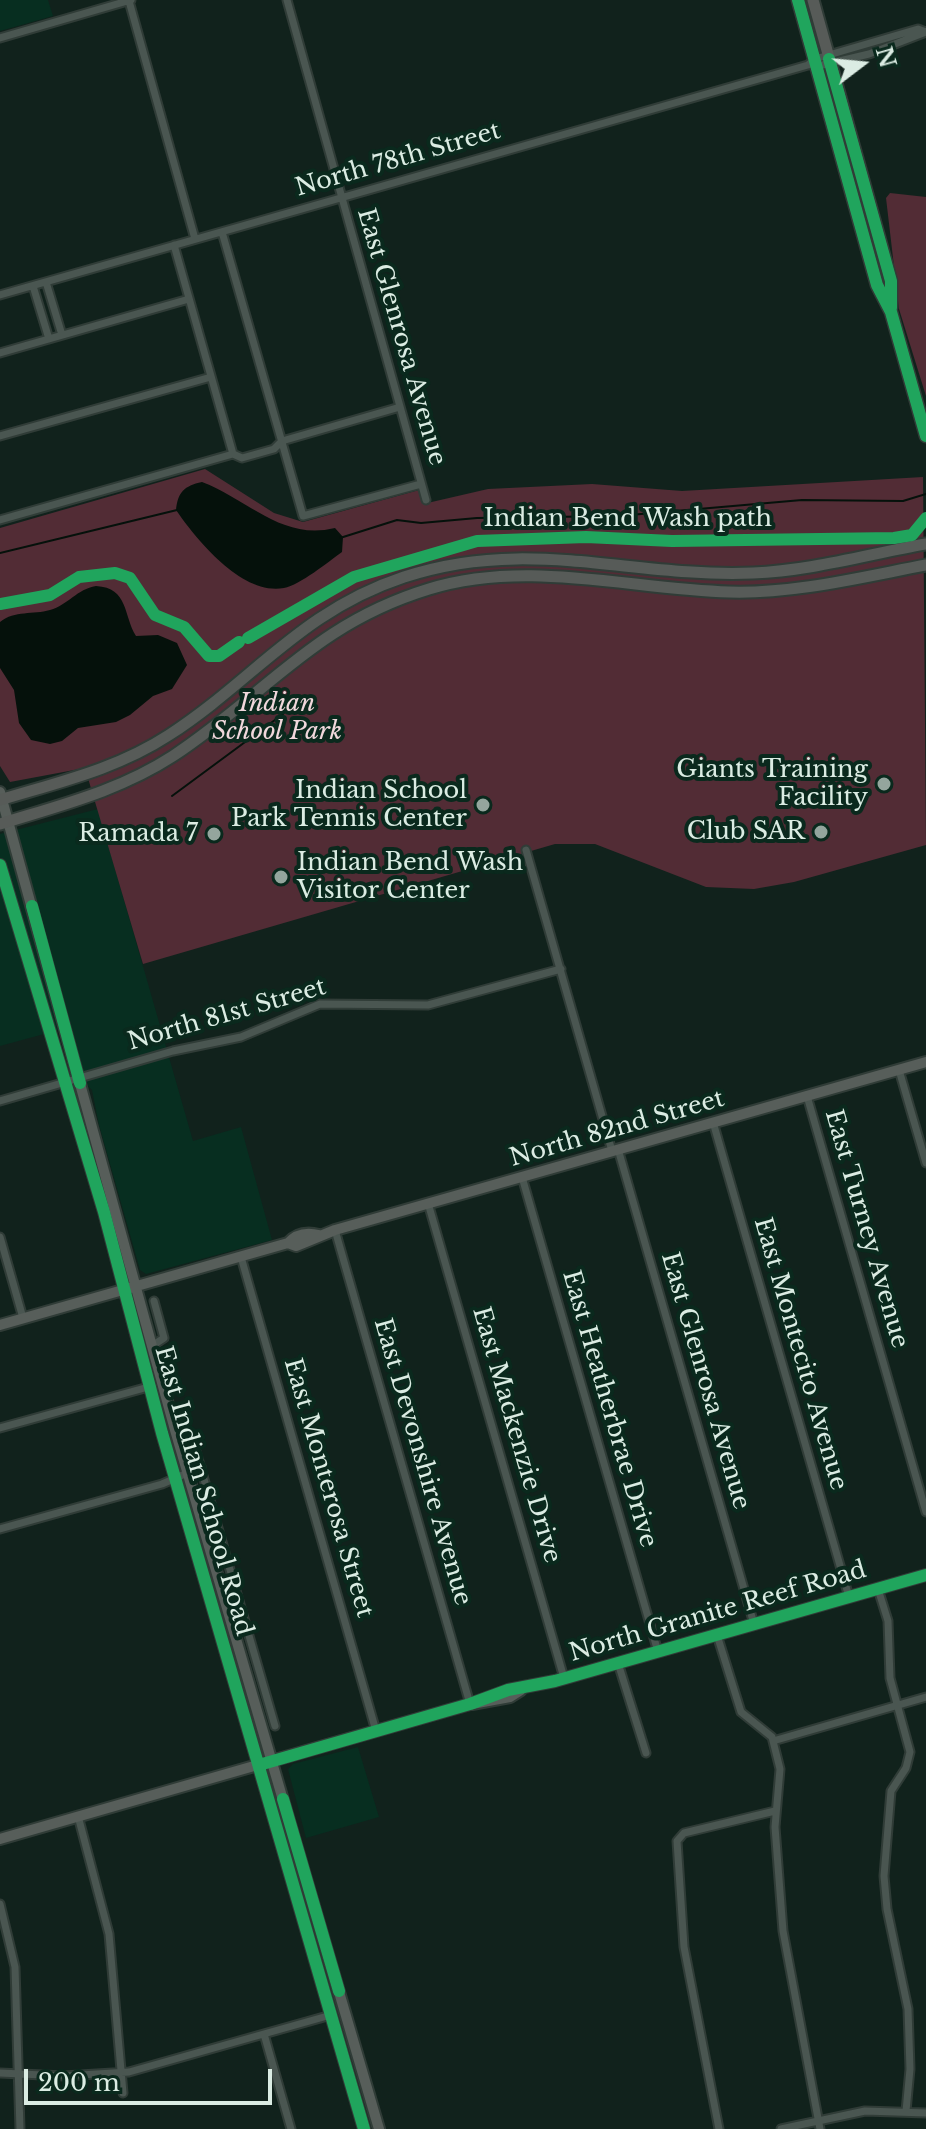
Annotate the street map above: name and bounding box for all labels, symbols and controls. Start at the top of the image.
north arrow [822,24,902,104]
text: N [870,44,901,71]
street label: North 78th Street [292,117,504,203]
street label: East Glenrosa Avenue [351,205,451,469]
street label: Indian Bend Wash path [484,505,772,533]
park label: Indian School Park [212,690,342,746]
place label: Giants Training Facility [676,756,868,812]
marker: Giants Training Facility [875,775,893,793]
place label: Indian School Park Tennis Center [231,777,467,833]
marker: Indian School Park Tennis Center [474,796,492,814]
place label: Club SAR [687,818,805,846]
place label: Ramada 7 [78,820,198,848]
marker: Club SAR [812,823,830,841]
marker: Ramada 7 [205,825,223,843]
place label: Indian Bend Wash Visitor Center [297,849,523,905]
marker: Indian Bend Wash Visitor Center [272,868,290,886]
street label: North 81st Street [125,973,329,1057]
street label: North 82nd Street [506,1085,728,1173]
street label: East Turney Avenue [818,1107,914,1351]
street label: East Montecito Avenue [747,1214,853,1494]
street label: East Glenrosa Avenue [655,1249,755,1513]
street label: East Heatherbrae Drive [556,1267,662,1551]
street label: East Mackenzie Drive [466,1304,566,1566]
street label: East Devonshire Avenue [367,1315,477,1609]
street label: East Indian School Road [148,1343,258,1639]
street label: East Monterosa Street [277,1355,379,1621]
street label: North Granite Reef Road [566,1556,870,1668]
scale bar [28,2053,276,2103]
text: 200 m [38,2068,120,2097]

